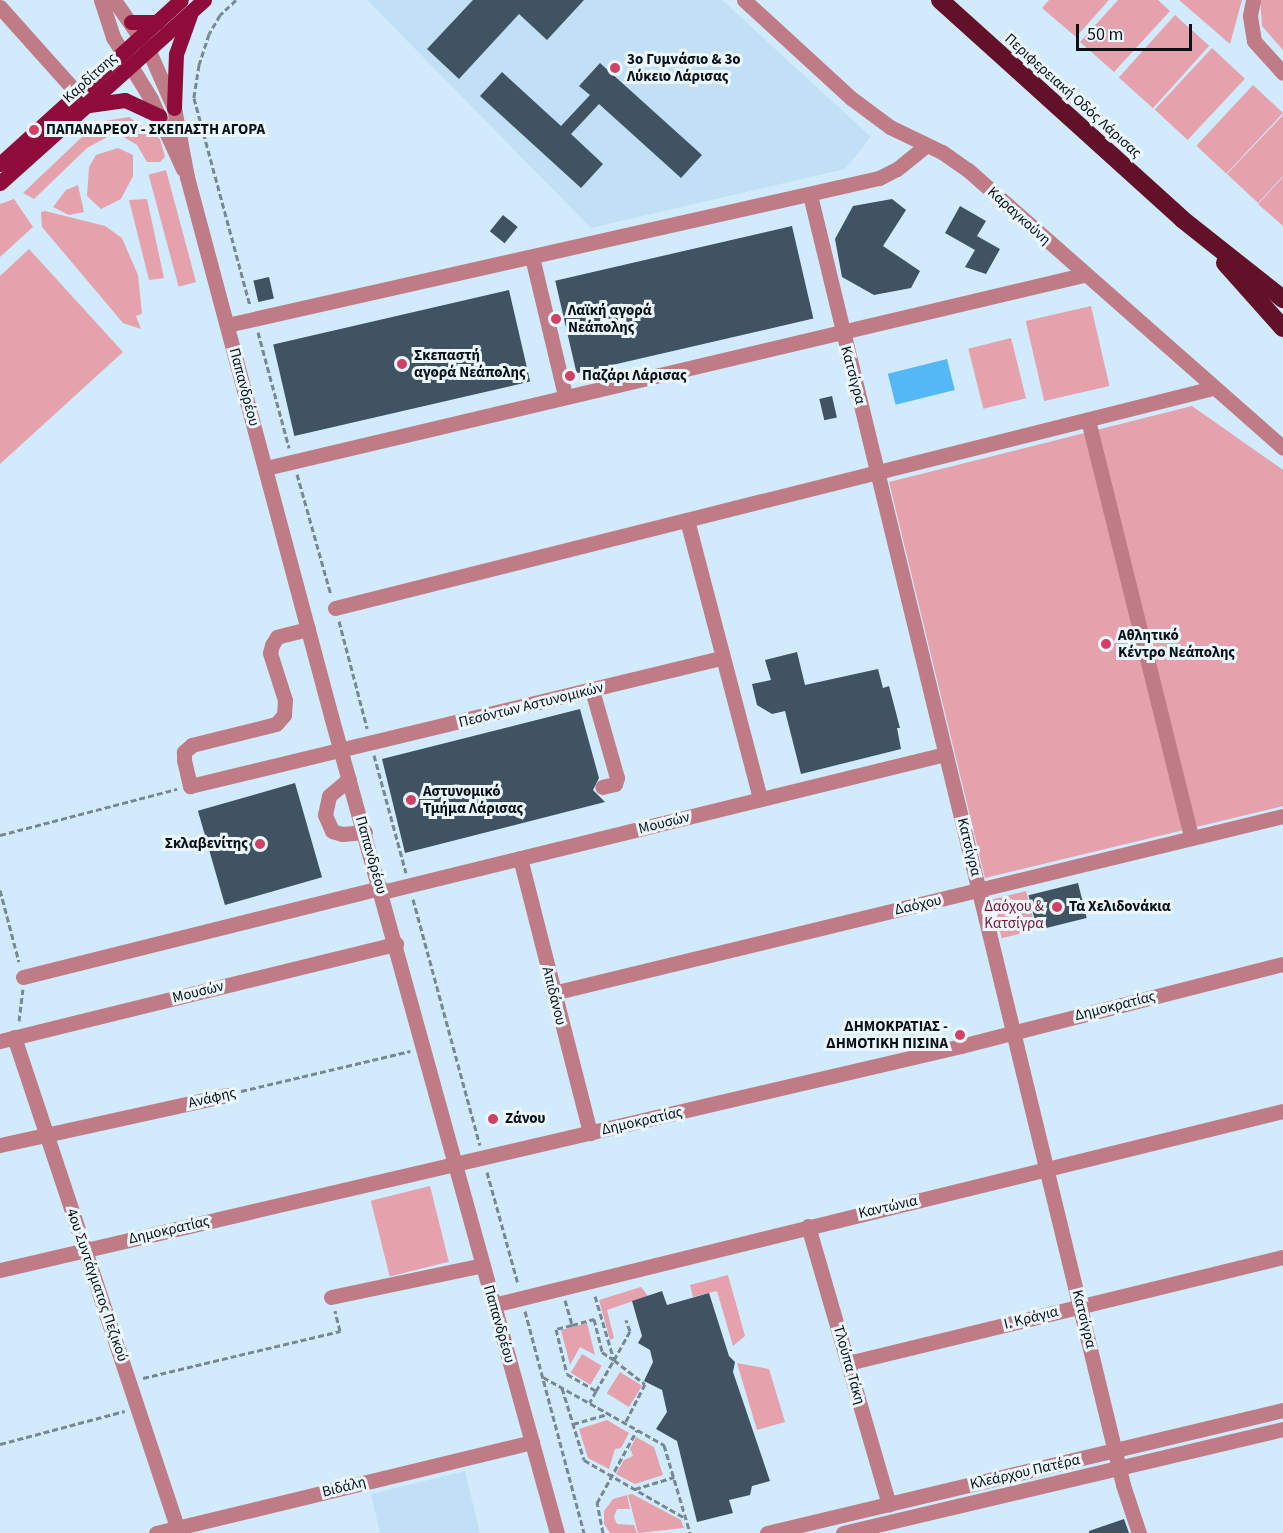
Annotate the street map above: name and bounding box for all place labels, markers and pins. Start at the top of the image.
place label: 3ο Γυμνάσιο & 3ο Λύκειο Λάρισας [627,50,741,85]
marker: 3ο Γυμνάσιο & 3ο Λύκειο Λάρισας [608,61,622,75]
place label: ΠΑΠΑΝΔΡΕΟΥ - ΣΚΕΠΑΣΤΗ ΑΓΟΡΑ [46,121,265,139]
marker: ΠΑΠΑΝΔΡΕΟΥ - ΣΚΕΠΑΣΤΗ ΑΓΟΡΑ [27,123,41,137]
place label: Λαϊκή αγορά Νεάπολης [568,301,652,336]
marker: Λαϊκή αγορά Νεάπολης [549,312,563,326]
place label: Σκεπαστή αγορά Νεάπολης [414,346,526,381]
marker: Σκεπαστή αγορά Νεάπολης [395,357,409,371]
place label: Παζάρι Λάρισας [582,367,687,385]
marker: Παζάρι Λάρισας [563,369,577,383]
place label: Αθλητικό Κέντρο Νεάπολης [1118,626,1235,661]
marker: Αθλητικό Κέντρο Νεάπολης [1099,637,1113,651]
place label: Αστυνομικό Τμήμα Λάρισας [423,782,523,817]
marker: Αστυνομικό Τμήμα Λάρισας [404,793,418,807]
place label: Σκλαβενίτης [165,835,248,853]
marker: Σκλαβενίτης [253,837,267,851]
place label: Τα Χελιδονάκια [1069,898,1171,916]
marker: Τα Χελιδονάκια [1050,900,1064,914]
place label: ΔΗΜΟΚΡΑΤΙΑΣ - ΔΗΜΟΤΙΚΗ ΠΙΣΙΝΑ [826,1017,948,1052]
marker: ΔΗΜΟΚΡΑΤΙΑΣ - ΔΗΜΟΤΙΚΗ ΠΙΣΙΝΑ [953,1028,967,1042]
place label: Ζάνου [505,1110,546,1128]
marker: Ζάνου [486,1112,500,1126]

